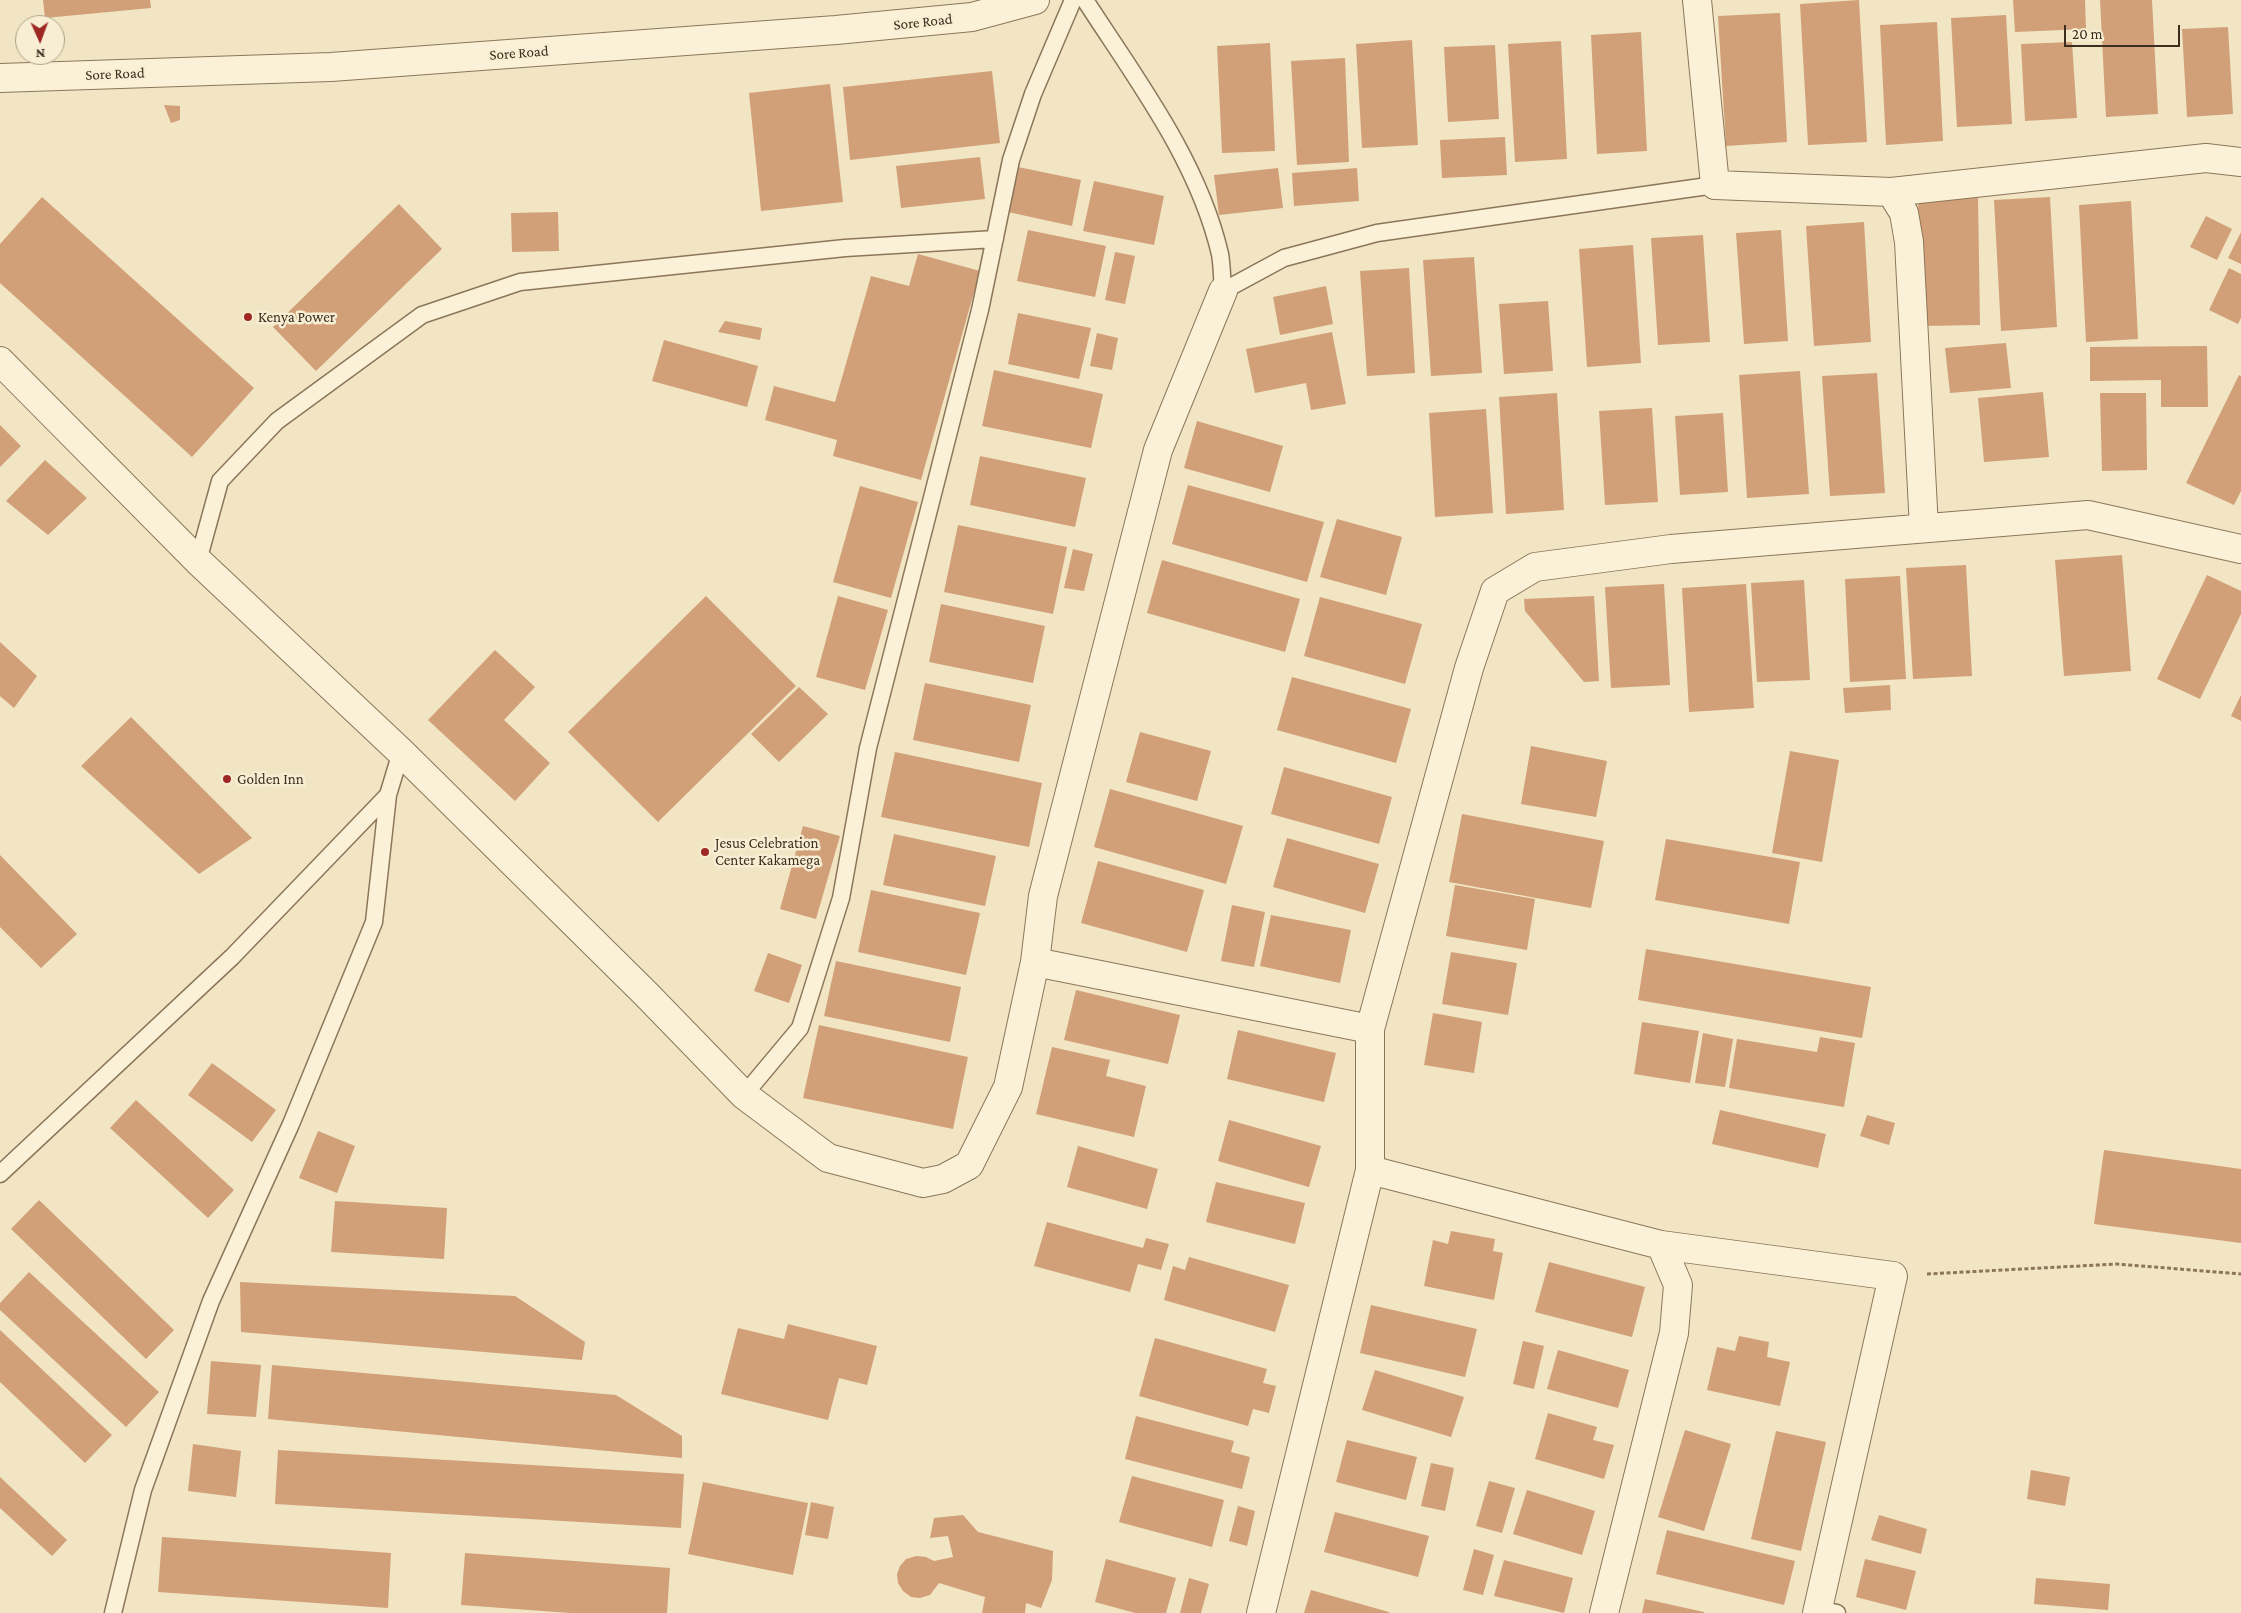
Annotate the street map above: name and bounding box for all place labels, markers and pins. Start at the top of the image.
place label: Kenya Power [258,308,335,326]
marker: Kenya Power [242,311,254,323]
place label: Golden Inn [237,770,304,788]
marker: Golden Inn [221,773,233,785]
place label: Jesus Celebration Center Kakamega [715,834,820,869]
marker: Jesus Celebration Center Kakamega [699,846,711,858]

